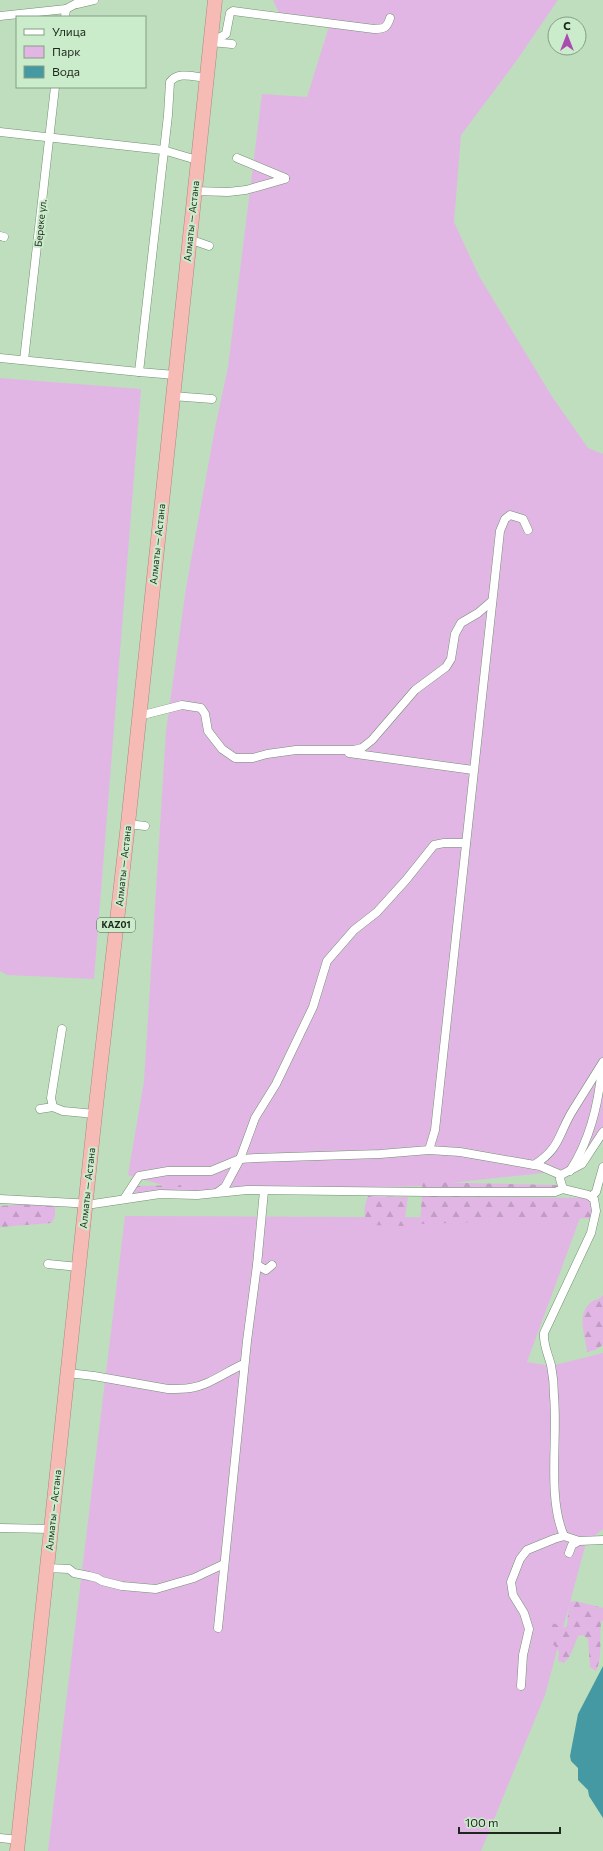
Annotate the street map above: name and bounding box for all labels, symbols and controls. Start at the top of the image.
legend [16,16,146,88]
north arrow [547,16,587,56]
text: С [563,19,571,32]
text: Улица [52,24,86,38]
text: Парк [52,44,81,58]
text: Вода [52,64,80,78]
street label: Алматы — Астана [181,180,201,262]
street label: Береке ул. [32,199,48,247]
street label: Алматы — Астана [147,503,167,585]
street label: Алматы — Астана [113,825,133,907]
road number: KАZ01 [97,918,135,932]
street label: Алматы — Астана [77,1147,97,1229]
street label: Алматы — Астана [43,1469,63,1551]
scale bar [459,1809,560,1835]
text: 100 m [465,1815,499,1829]

